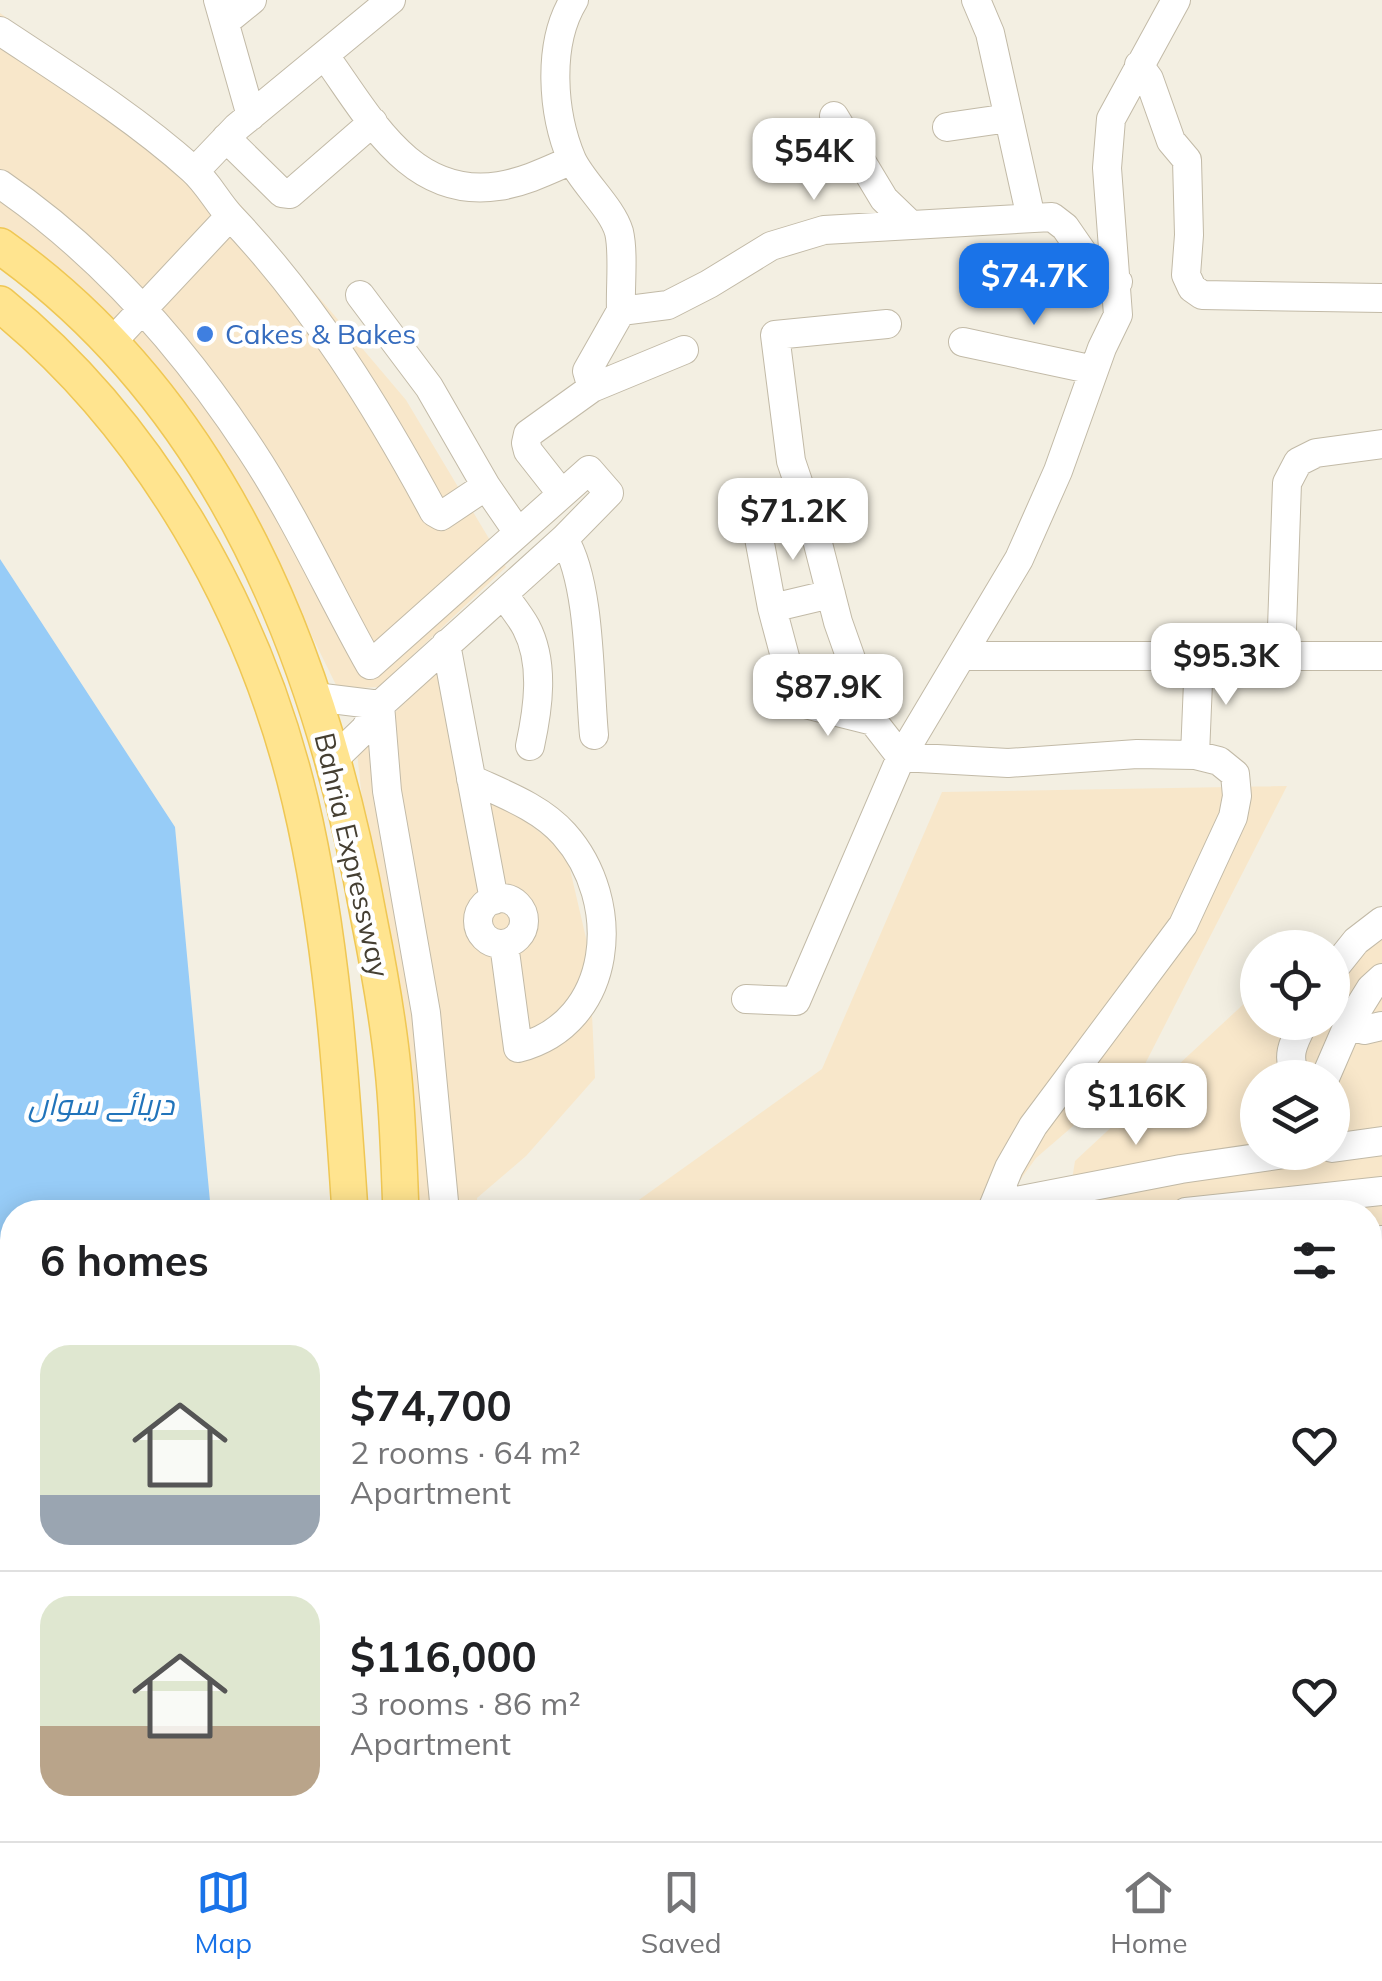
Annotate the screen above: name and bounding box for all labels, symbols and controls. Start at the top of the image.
pin: $54K [755,118,873,203]
text: $54K [775,130,853,170]
pin: $74.7K [953,243,1115,328]
text: $74.7K [981,255,1087,295]
place label: Cakes & Bakes [225,316,416,351]
marker: Cakes & Bakes [194,323,216,345]
pin: $71.2K [712,478,874,563]
text: $71.2K [740,490,846,530]
pin: $95.3K [1145,623,1307,708]
text: $95.3K [1173,635,1279,675]
pin: $87.9K [747,654,909,739]
text: $87.9K [775,666,881,706]
street label: Bahria Expressway [307,729,398,981]
map controls [1240,930,1350,1170]
button: locate [1240,930,1350,1040]
button: layers [1240,1060,1350,1170]
pin: $116K [1066,1063,1206,1148]
text: $116K [1087,1075,1185,1115]
water label: دریائے سواں [28,1085,176,1123]
icon: filters [1287,1233,1342,1288]
text: 6 homes [40,1234,209,1287]
text: $74,700 [350,1379,512,1432]
icon: home [120,1385,240,1505]
icon: heart [1287,1418,1342,1473]
text: 2 rooms · 64 m² [350,1432,581,1472]
text: Apartment [350,1472,511,1512]
text: $116,000 [350,1630,537,1683]
icon: home [120,1636,240,1756]
icon: heart [1287,1669,1342,1724]
text: 3 rooms · 86 m² [350,1683,581,1723]
text: Apartment [350,1723,511,1763]
tab: Map [194,1865,252,1960]
tab: Saved [641,1865,722,1960]
tab: Home [1110,1865,1188,1960]

